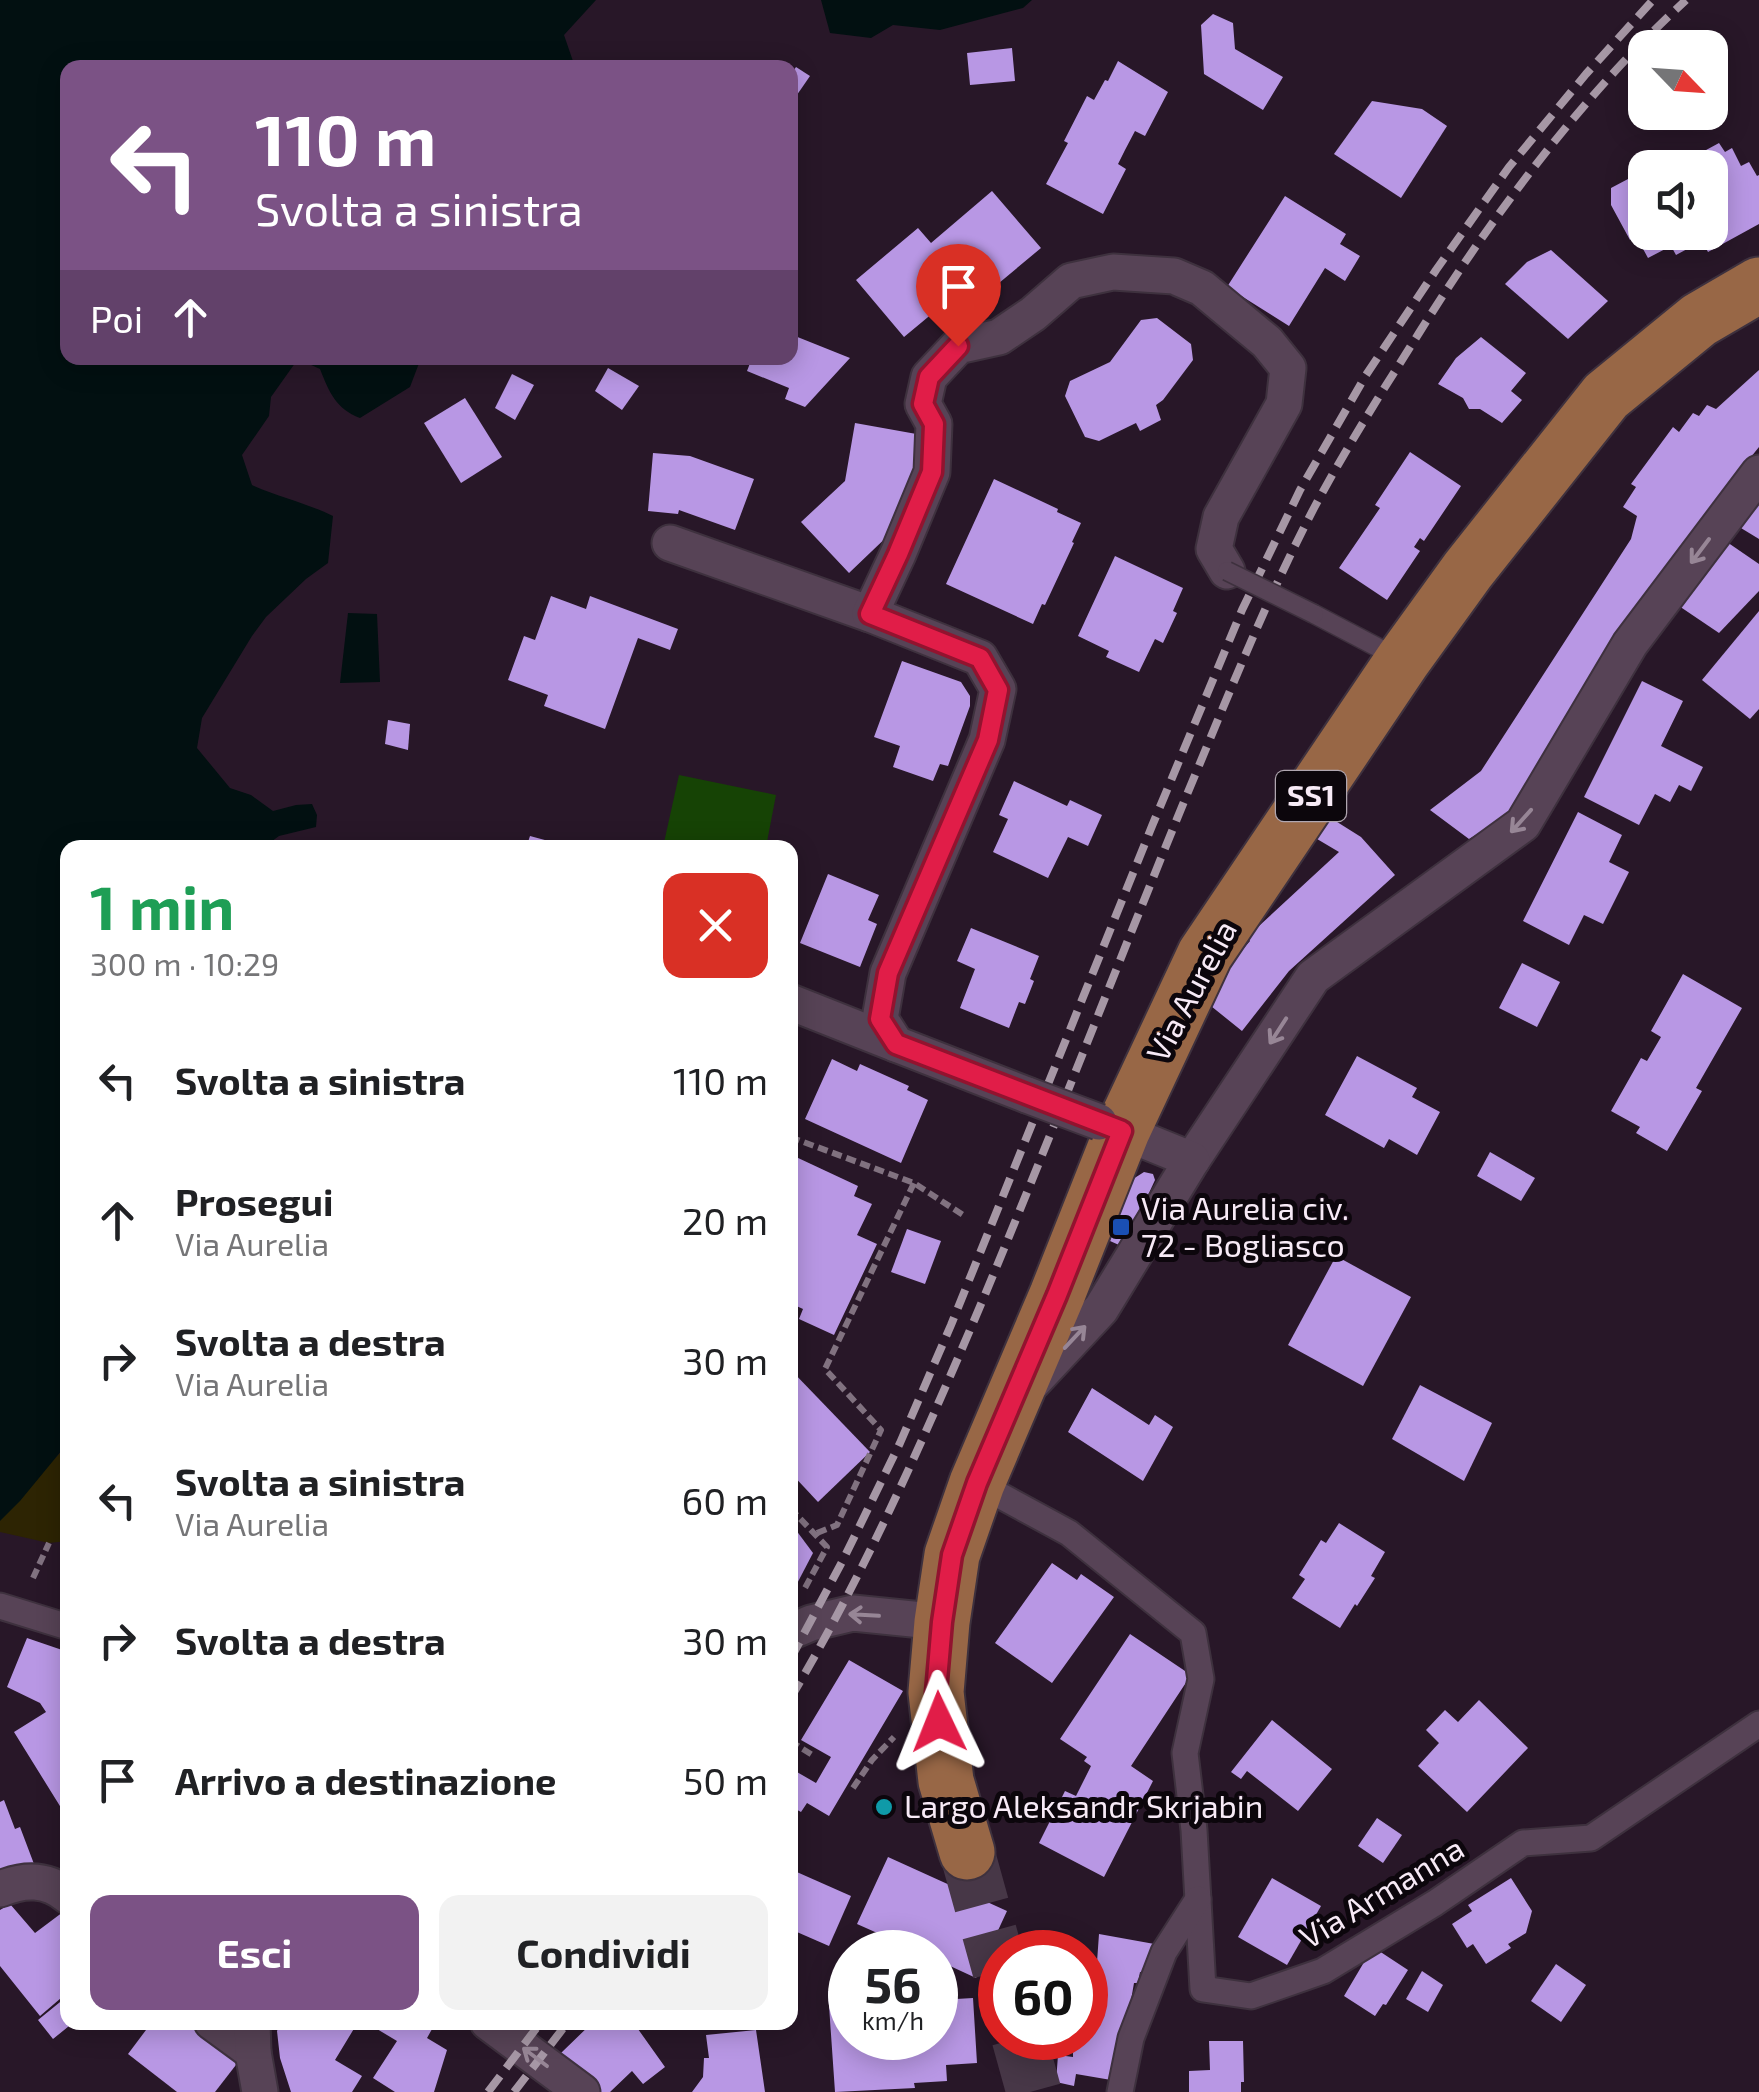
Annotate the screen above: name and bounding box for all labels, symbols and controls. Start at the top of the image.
north arrow [1628,30,1728,130]
map controls [1628,30,1728,250]
text: 110 m [255,96,436,180]
icon: left [90,100,220,230]
button: sound [1628,150,1728,250]
text: Svolta a sinistra [255,181,583,235]
pin [916,244,1001,347]
icon: arrive [931,259,986,314]
icon: ahead [163,290,218,345]
text: Poi [90,295,143,341]
one-way arrow [1690,537,1711,564]
road number: SS1 [1276,771,1346,821]
one-way arrow [1509,808,1532,833]
text: 1 min [90,870,234,942]
button: close [663,873,768,978]
street label: Via Aurelia [1137,913,1243,1067]
text: 300 m · 10:29 [90,944,279,982]
one-way arrow [1267,1016,1288,1045]
icon: left [90,1053,145,1108]
text: Svolta a sinistra [175,1057,465,1103]
text: 110 m [673,1057,768,1103]
text: Prosegui [175,1178,334,1224]
place label: Via Aurelia civ. 72 - Bogliasco [1141,1188,1349,1263]
icon: ahead [90,1193,145,1248]
text: 20 m [682,1197,768,1243]
marker: Via Aurelia civ. 72 - Bogliasco [1110,1216,1132,1238]
text: Via Aurelia [175,1224,329,1262]
text: Svolta a destra [175,1318,446,1364]
one-way arrow [1063,1325,1086,1350]
icon: right [90,1333,145,1388]
text: 30 m [682,1337,768,1383]
text: Via Aurelia [175,1364,329,1402]
text: Svolta a sinistra [175,1458,465,1504]
icon: left [90,1473,145,1528]
text: 60 m [682,1477,768,1523]
text: Via Aurelia [175,1504,329,1542]
one-way arrow [849,1605,881,1624]
icon: right [90,1613,145,1668]
text: Svolta a destra [175,1617,446,1663]
text: 30 m [682,1617,768,1663]
position arrow [887,1670,991,1774]
icon: arrive [90,1753,145,1808]
text: Arrivo a destinazione [175,1757,556,1803]
text: 50 m [683,1757,768,1803]
place label: Largo Aleksandr Skrjabin [904,1786,1263,1825]
marker: Largo Aleksandr Skrjabin [873,1796,895,1818]
street label: Via Armanna [1292,1827,1470,1955]
button: Esci [90,1895,419,2010]
button: Condividi [439,1895,768,2010]
speed limit sign: 60 [978,1930,1108,2060]
text: 56 [864,1953,922,2013]
text: km/h [862,2005,924,2035]
one-way arrow [522,2047,549,2068]

